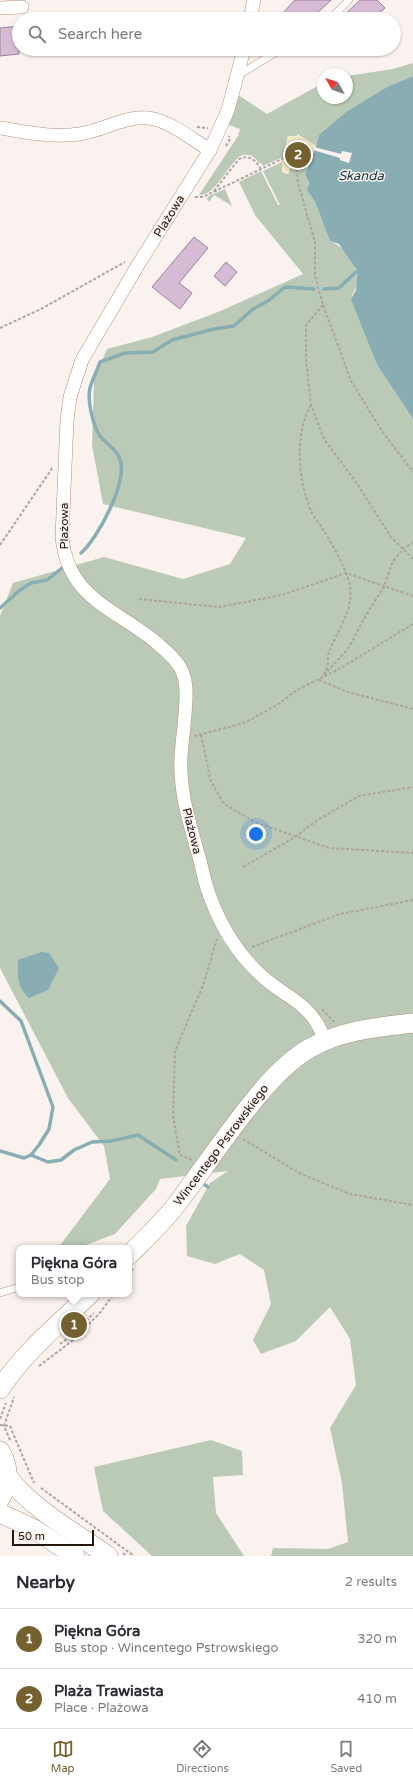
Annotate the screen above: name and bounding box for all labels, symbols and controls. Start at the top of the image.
search box [12,12,401,56]
icon: search [26,23,48,45]
text: Search here [58,25,142,43]
north arrow [317,68,353,104]
pin: 2 [285,140,311,170]
water label: Skanda [338,168,384,184]
street label: Plażowa [151,192,187,240]
street label: Plażowa [57,502,71,550]
street label: Plażowa [180,806,204,856]
your location [246,824,266,844]
street label: Wincentego Pstrowskiego [171,1082,271,1208]
popup [16,1245,132,1297]
text: Piękna Góra [31,1254,117,1272]
text: Bus stop [31,1272,84,1288]
pin: 1 [61,1310,87,1340]
scale bar [12,1528,94,1547]
text: 50 m [18,1530,45,1543]
text: Nearby [16,1572,75,1593]
text: 2 results [345,1574,397,1590]
text: Piękna Góra [54,1622,140,1640]
text: 1 [25,1631,33,1647]
text: 320 m [357,1631,397,1647]
text: Bus stop · Wincentego Pstrowskiego [54,1640,278,1656]
text: Plaża Trawiasta [54,1682,164,1700]
text: 2 [25,1691,33,1707]
text: 410 m [357,1691,397,1707]
text: Place · Plażowa [54,1700,149,1716]
tab: Map [51,1738,75,1775]
tab: Directions [176,1738,229,1775]
tab: Saved [330,1738,362,1775]

